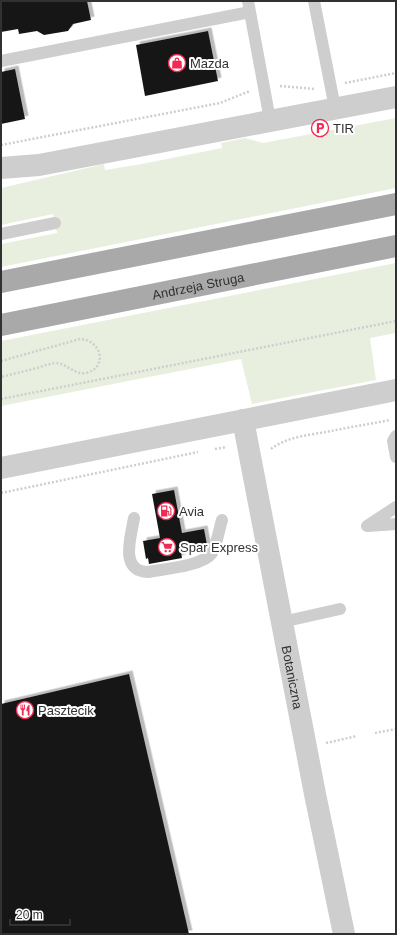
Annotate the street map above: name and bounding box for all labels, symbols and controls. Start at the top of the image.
shop icon: Mazda [167,53,187,73]
place label: Mazda [190,56,230,71]
parking icon: TIR [310,118,330,138]
place label: TIR [333,121,354,136]
street label: Andrzeja Struga [151,269,246,303]
fuel station icon: Avia [156,501,176,521]
place label: Avia [179,504,205,519]
supermarket icon: Spar Express [157,537,177,557]
place label: Spar Express [180,540,259,555]
street label: Botaniczna [279,644,306,711]
restaurant icon: Pasztecik [15,700,35,720]
place label: Pasztecik [38,703,94,718]
scale bar [10,901,70,927]
text: 20 m [16,908,43,922]

